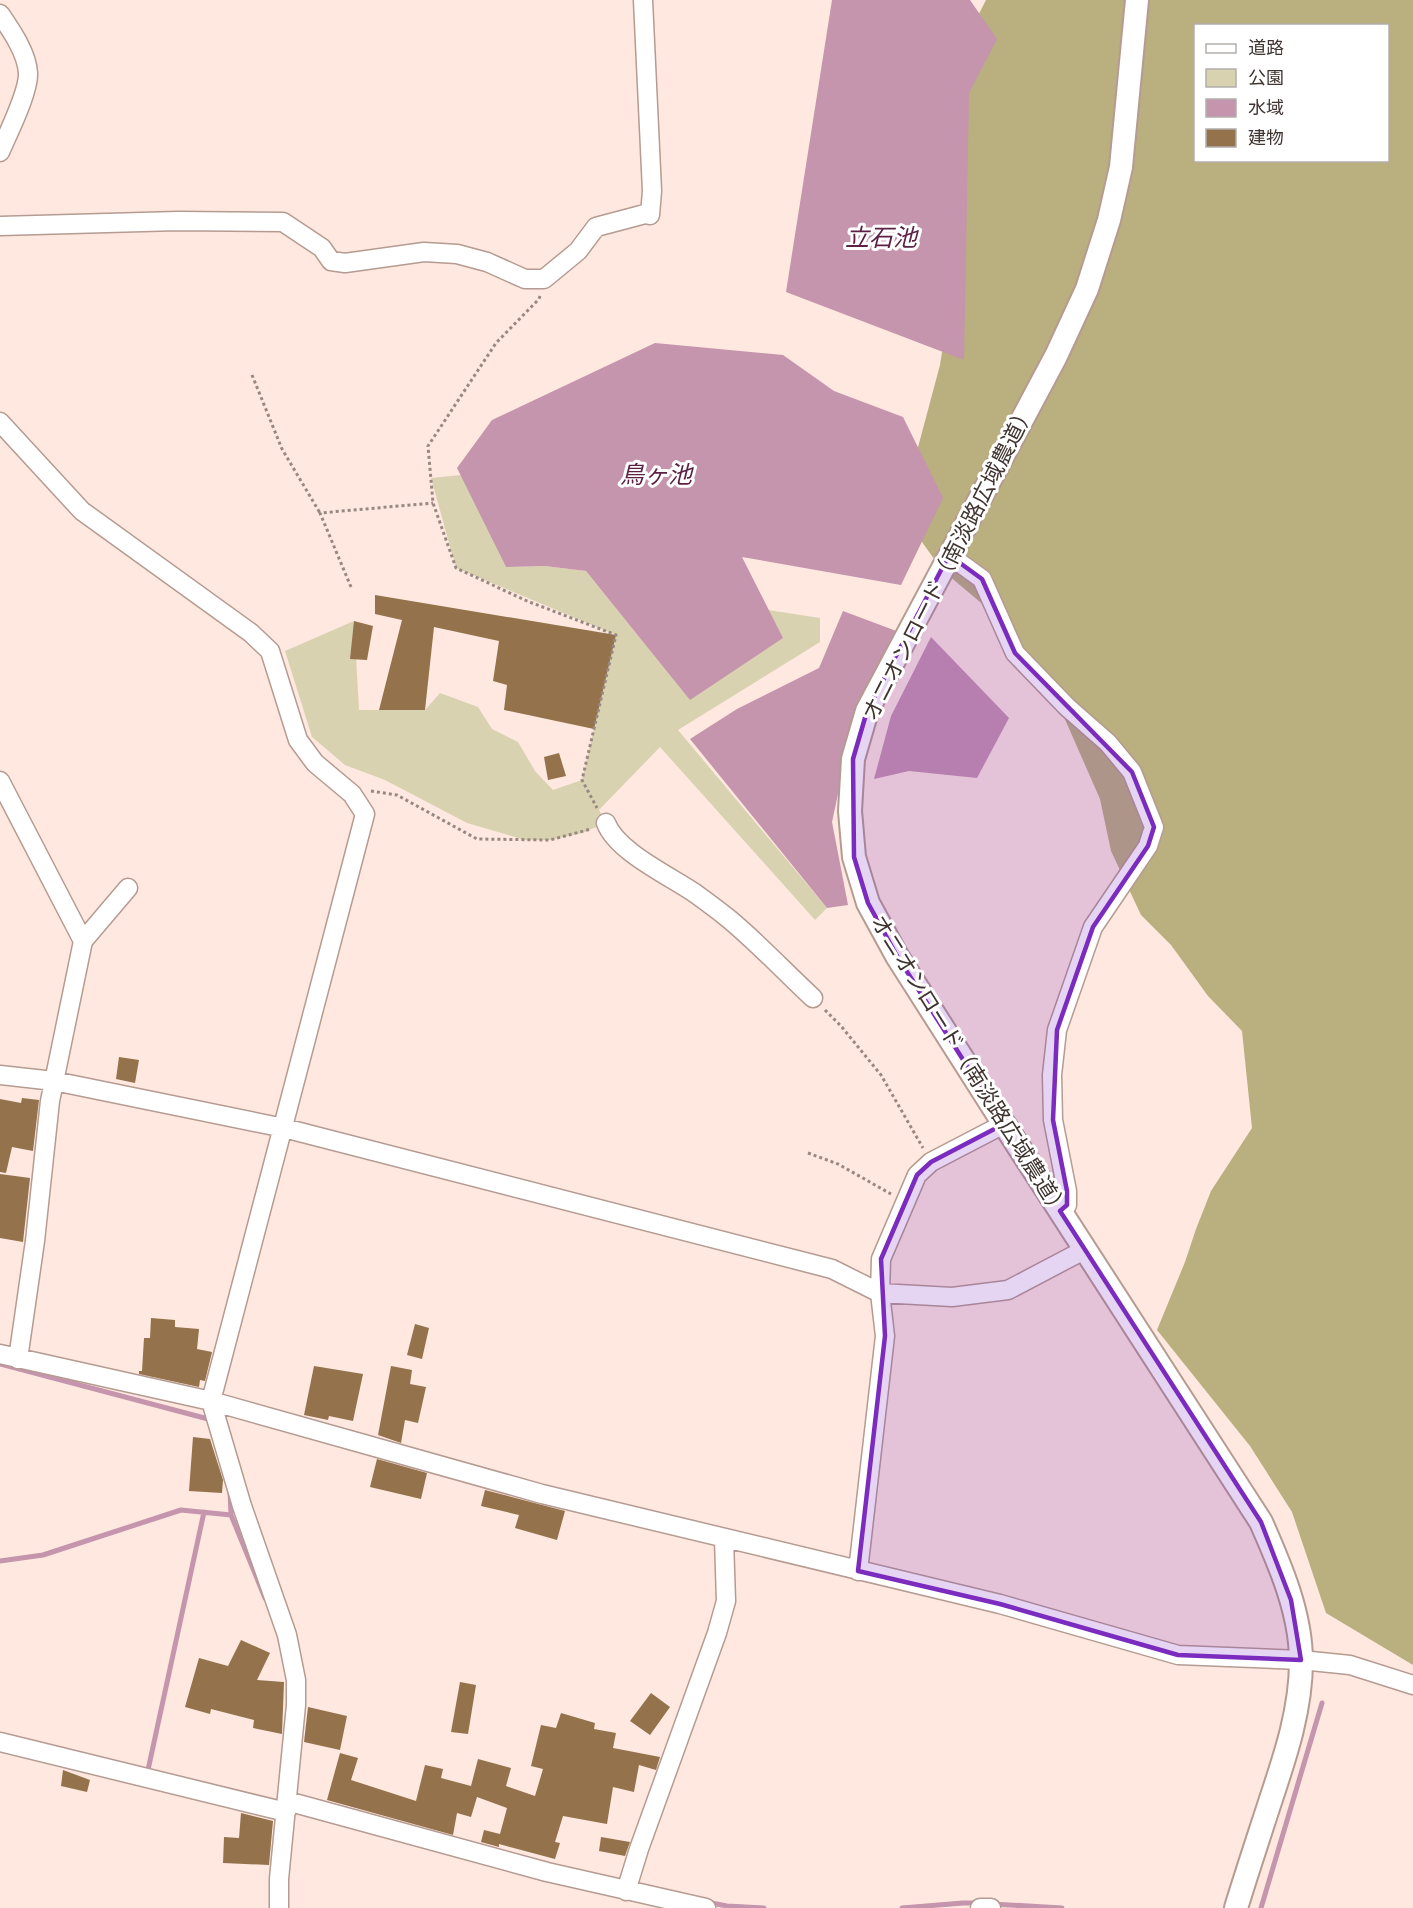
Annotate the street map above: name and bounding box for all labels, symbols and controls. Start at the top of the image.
legend [1194,24,1389,162]
text: 道路 [1248,35,1284,61]
text: 公園 [1248,65,1284,91]
text: 水域 [1248,95,1284,121]
text: 建物 [1248,125,1284,151]
water label: 立石池 [845,220,919,255]
street label: オニオンロード（南淡路広域農道） [854,398,1042,726]
water label: 鳥ヶ池 [620,457,694,492]
street label: オニオンロード（南淡路広域農道） [863,908,1077,1224]

